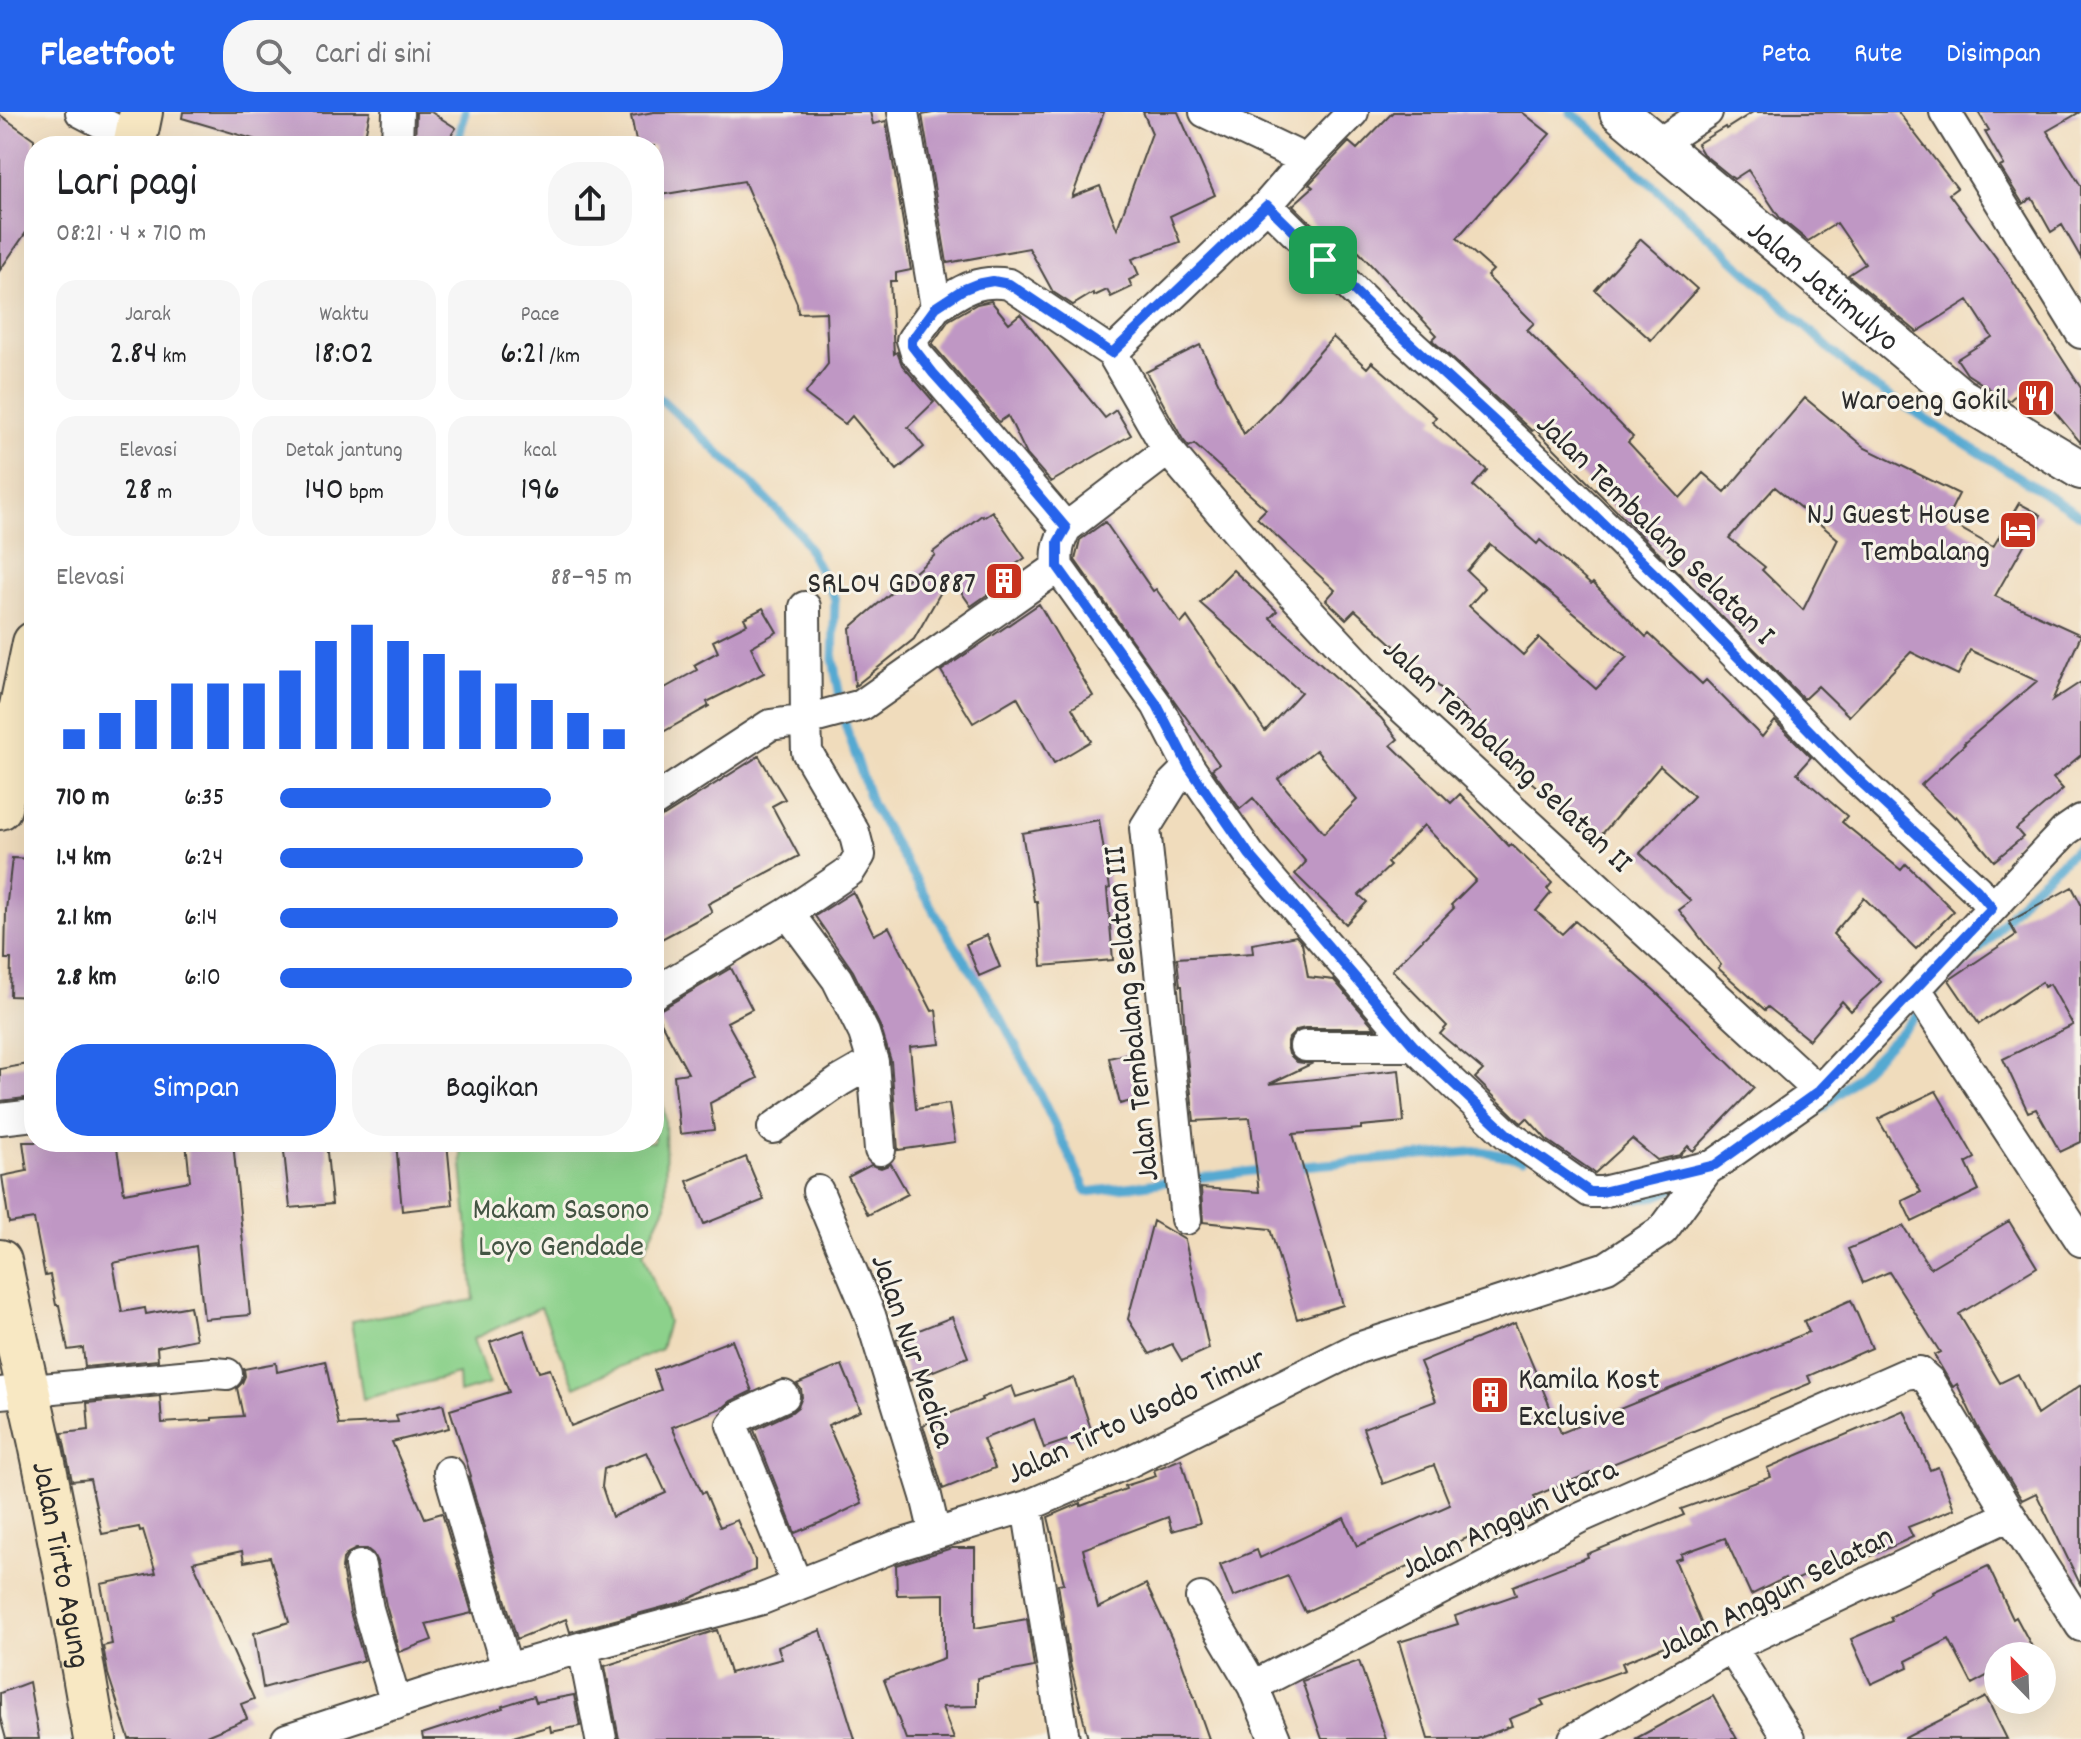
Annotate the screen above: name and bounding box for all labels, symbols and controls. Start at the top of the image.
search box [223,20,783,92]
text: Fleetfoot [40,29,175,84]
icon: search [251,34,295,78]
text: Cari di sini [315,35,431,78]
text: Peta [1761,36,1810,76]
text: Rute [1854,36,1902,76]
text: Disimpan [1946,36,2041,76]
text: Lari pagi [56,154,197,217]
button: share [548,162,632,246]
street label: Jalan Jatimulyo [1735,210,1908,365]
text: 08:21 · 4 × 710 m [56,216,206,253]
pin [1289,226,1357,294]
icon: arrive [1301,238,1345,282]
text: Jarak [125,300,171,331]
text: Waktu [319,300,369,331]
text: Pace [521,300,559,331]
text: 2.84 [109,331,158,380]
text: 18:02 [314,331,374,380]
text: 6:21 [500,331,545,380]
text: km [158,342,187,373]
text: /km [545,342,580,373]
restaurant icon: Waroeng Gokil [2015,377,2057,419]
place label: Waroeng Gokil [1841,380,2008,426]
street label: Jalan Tembalang Selatan I [1523,405,1784,658]
text: Elevasi [119,436,177,467]
text: Detak jantung [285,436,403,467]
text: kcal [523,436,557,467]
text: 28 [124,467,152,516]
text: 140 [304,467,344,516]
text: 196 [520,467,560,516]
text: m [152,478,172,509]
text: bpm [344,478,384,509]
place label: NJ Guest House Tembalang [1807,494,1990,577]
hotel icon: NJ Guest House Tembalang [1997,509,2039,551]
text: Elevasi [56,560,124,597]
text: 88–95 m [550,560,632,597]
building icon: SRL04 GD0887 [983,560,1025,602]
place label: SRL04 GD0887 [807,563,976,609]
street label: Jalan Tembalang Selatan II [1370,629,1641,886]
text: 710 m [56,780,110,817]
text: 6:35 [184,780,225,817]
text: 1.4 km [56,840,111,877]
text: 6:24 [184,840,223,877]
street label: Jalan Tembalang Selatan III [1093,843,1174,1184]
text: 2.1 km [56,900,112,937]
text: 6:14 [184,900,218,937]
text: 2.8 km [56,960,117,997]
text: 6:10 [184,960,221,997]
button: Simpan [56,1044,336,1136]
button: Bagikan [352,1044,632,1136]
park label: Makam Sasono Loyo Gendade [472,1189,650,1272]
street label: Jalan Nur Medica [856,1249,965,1455]
street label: Jalan Tirto Usodo Timur [1000,1338,1274,1499]
place label: Kamila Kost Exclusive [1518,1359,1660,1442]
building icon: Kamila Kost Exclusive [1469,1374,1511,1416]
street label: Jalan Anggun Utara [1394,1449,1628,1594]
street label: Jalan Tirto Agung [16,1458,100,1672]
street label: Jalan Anggun Selatan [1650,1516,1903,1675]
north arrow [1984,1642,2056,1714]
map controls [1984,1642,2056,1714]

